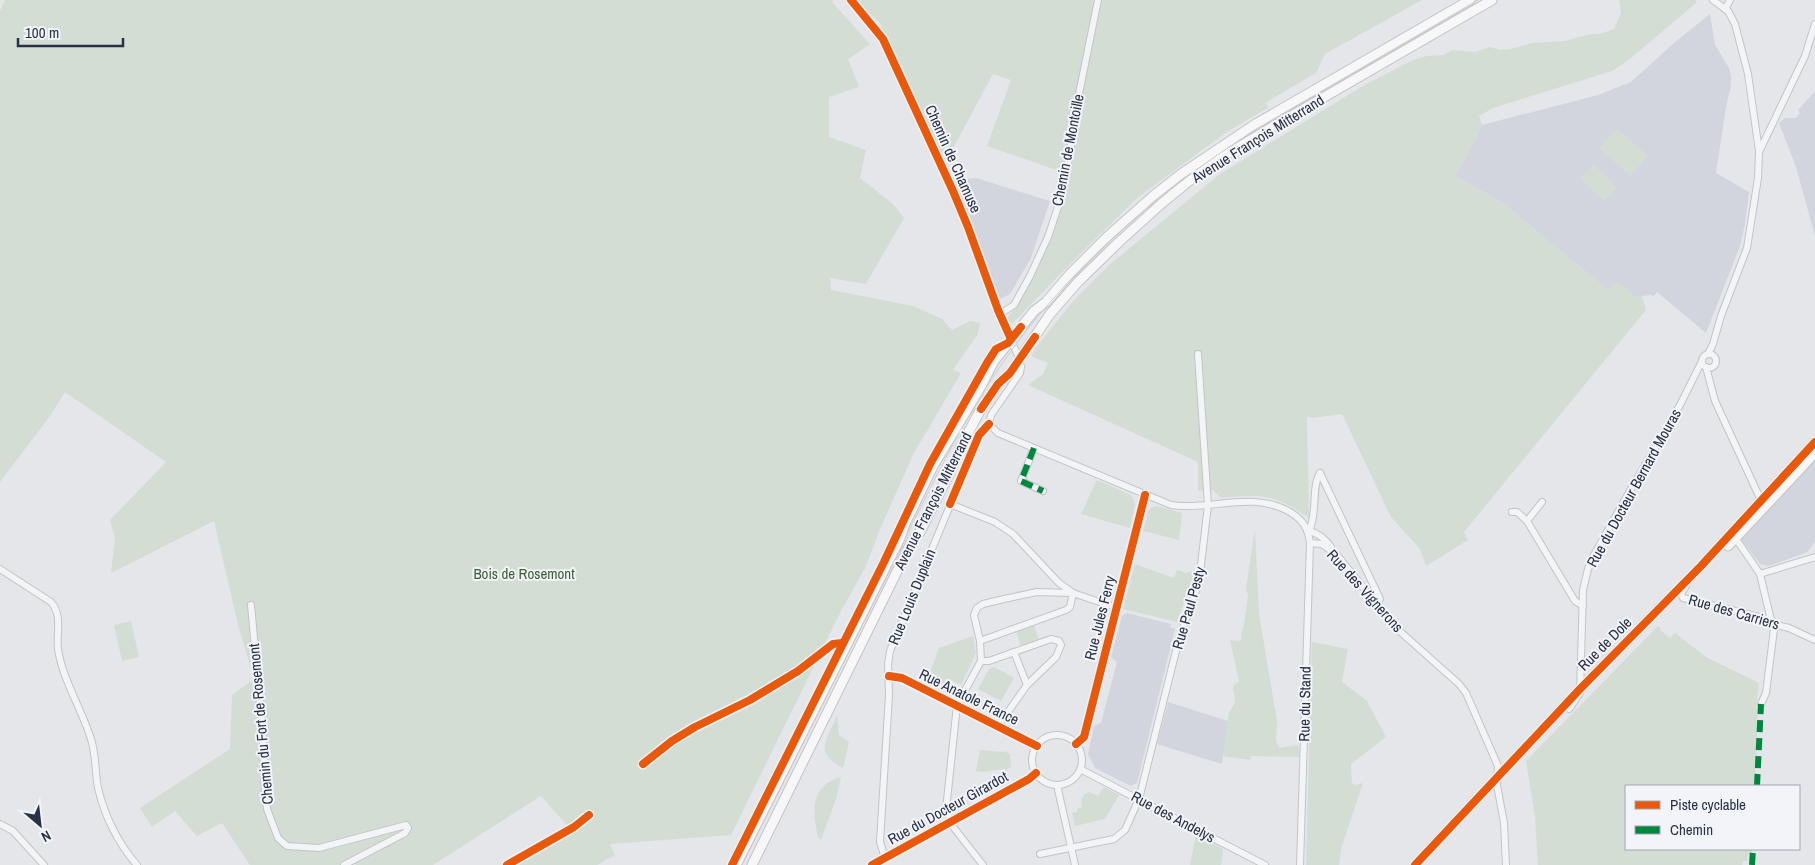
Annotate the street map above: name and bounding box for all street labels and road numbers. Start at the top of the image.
street label: Avenue François Mitterrand [1187,89,1328,188]
street label: Chemin de Montoille [1046,92,1089,208]
street label: Chemin de Chamuse [920,101,987,216]
street label: Rue du Docteur Bernard Mouras [1581,405,1686,571]
street label: Avenue François Mitterrand [888,428,976,574]
street label: Rue des Vignerons [1322,545,1408,637]
street label: Rue Louis Duplain [883,546,940,648]
street label: Rue Paul Pesty [1167,563,1211,652]
street label: Rue Jules Ferry [1079,573,1120,662]
street label: Rue des Carriers [1686,589,1782,635]
street label: Rue de Dole [1573,612,1636,675]
street label: Chemin du Fort de Rosemont [243,642,278,805]
street label: Rue Anatole France [916,663,1023,730]
street label: Rue du Stand [1293,666,1316,742]
street label: Rue du Docteur Girardot [884,765,1012,849]
street label: Rue des Andelys [1128,786,1219,847]

